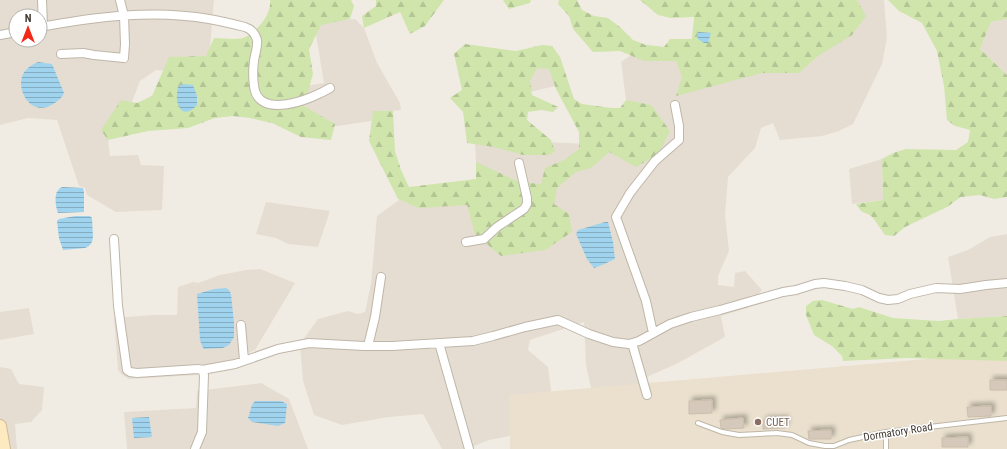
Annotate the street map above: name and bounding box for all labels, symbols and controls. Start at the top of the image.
north arrow [8,8,48,48]
text: N [25,12,32,25]
place label: CUET [766,416,790,429]
marker: CUET [753,417,763,427]
street label: Dormatory Road [862,420,934,444]

